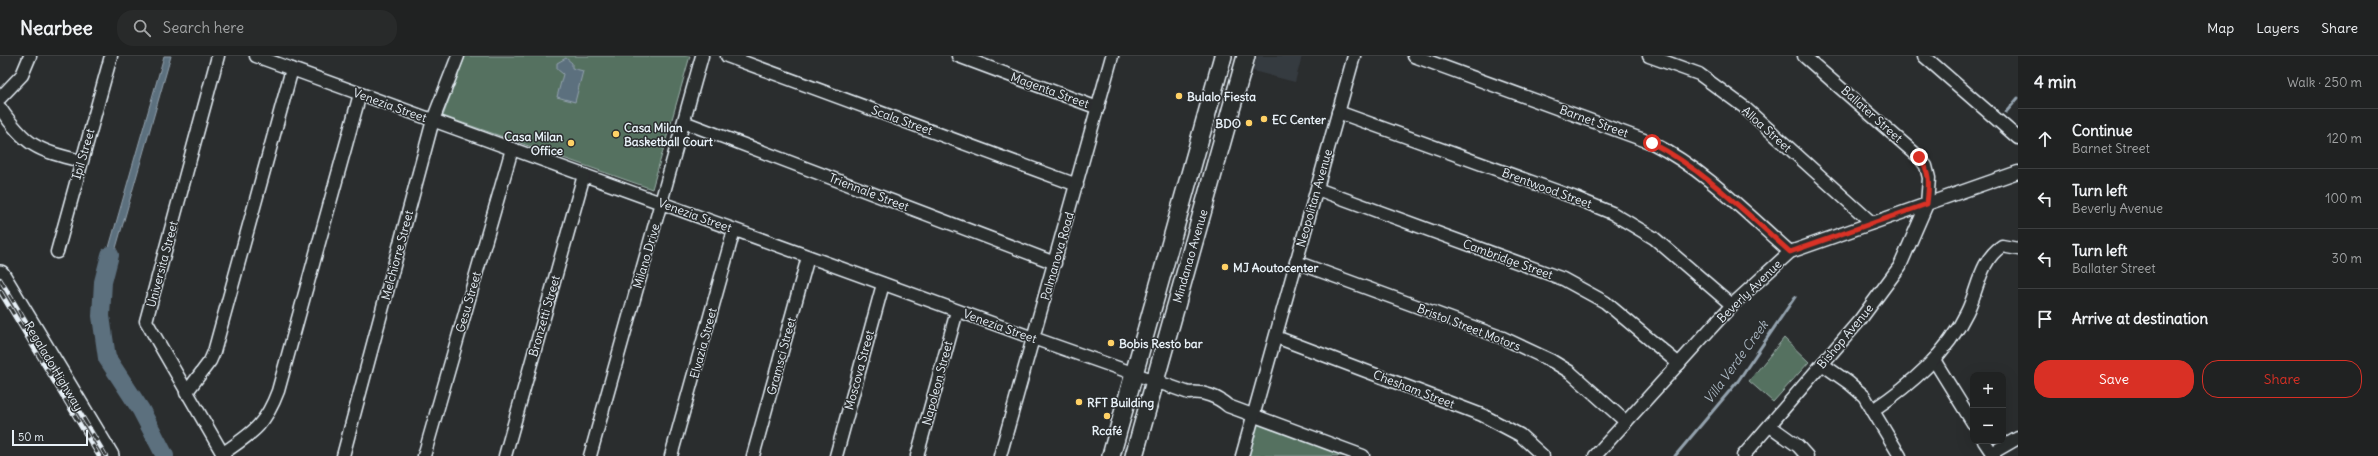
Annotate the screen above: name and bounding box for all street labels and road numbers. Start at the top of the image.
street label: Magenta Street [1009,69,1091,111]
street label: Ballater Street [1838,83,1906,145]
street label: Venezia Street [351,85,429,125]
street label: Scala Street [869,102,935,138]
street label: Barnet Street [1558,102,1630,140]
street label: Alloa Street [1739,103,1795,155]
street label: Ipil Street [69,127,97,181]
street label: Neopolitan Avenue [1293,147,1335,249]
street label: Brentwood Street [1500,165,1594,211]
street label: Triennale Street [827,170,911,214]
street label: Venezia Street [656,195,734,235]
street label: Mindanao Avenue [1169,207,1211,305]
street label: Melchiorre Street [378,209,416,301]
street label: Palmanova Road [1037,210,1077,302]
street label: Universita Street [143,219,181,309]
street label: Milano Drive [630,222,662,290]
street label: Cambridge Street [1461,236,1555,282]
street label: Beverly Avenue [1714,256,1784,326]
street label: Gesu Street [452,270,484,334]
street label: Bronzetti Street [525,274,563,358]
street label: Bristol Street Motors [1415,300,1523,354]
street label: Bishop Avenue [1814,301,1876,371]
street label: Elvazia Street [686,306,720,380]
street label: Venezia Street [961,306,1039,346]
street label: Gramsci Street [763,315,799,397]
street label: Regalado Highway [21,319,87,413]
street label: Moscova Street [841,328,877,412]
street label: Napoleon Street [919,339,955,427]
street label: Chesham Street [1371,367,1457,411]

